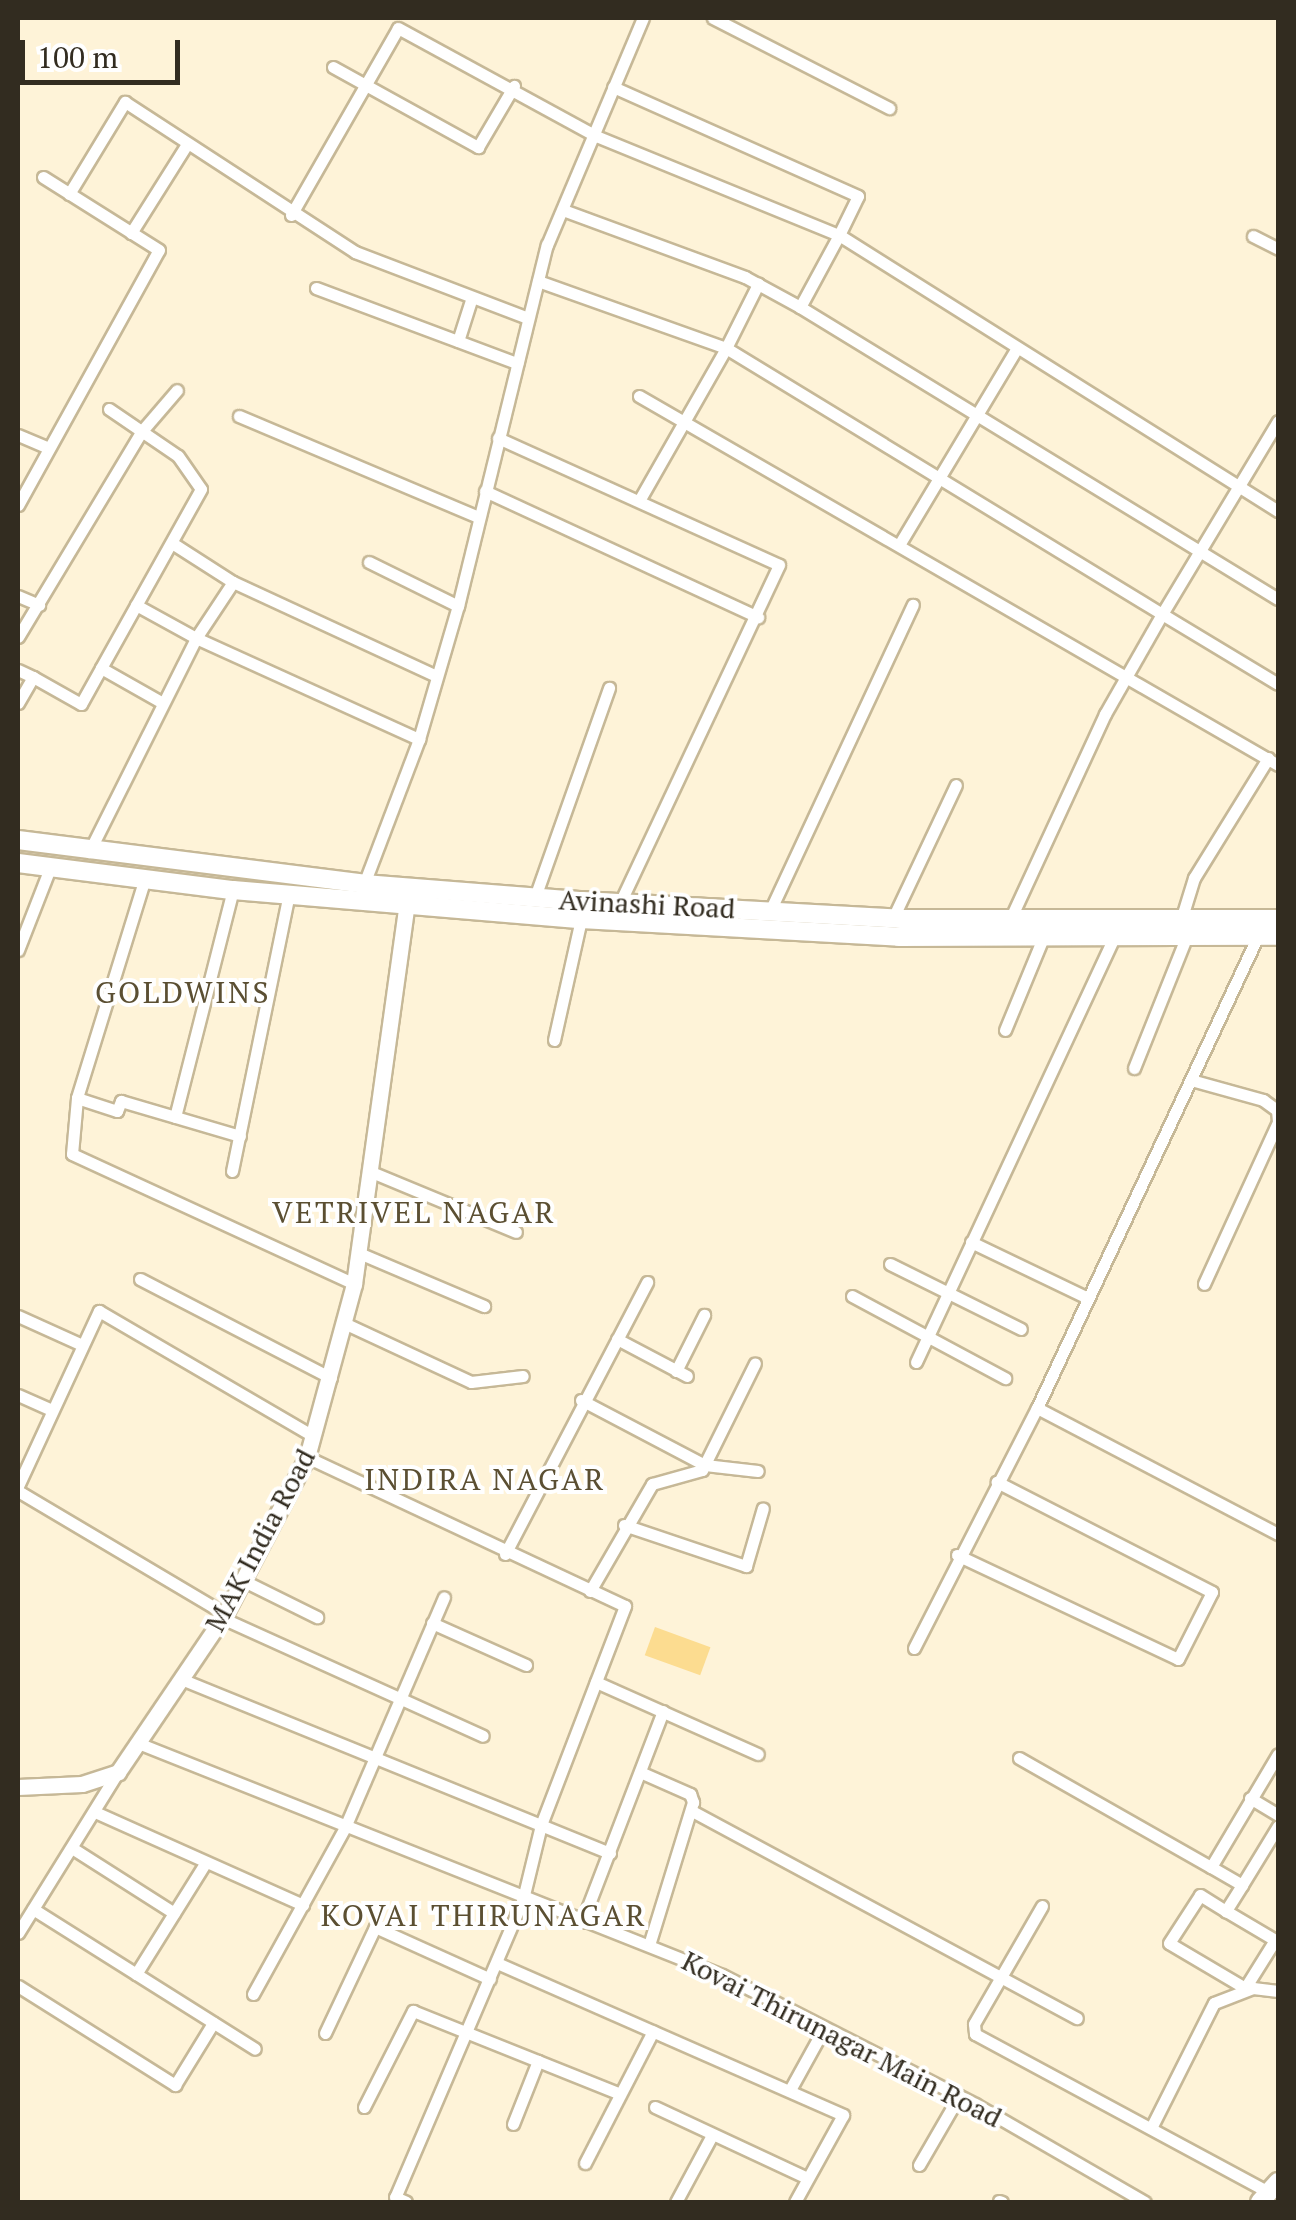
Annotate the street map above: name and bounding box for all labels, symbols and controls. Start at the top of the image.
scale bar [25,20,185,82]
text: 100 m [37,37,118,77]
street label: Avinashi Road [558,883,736,925]
district label: GOLDWINS [95,974,271,1010]
district label: VETRIVEL NAGAR [272,1194,556,1230]
street label: MAK India Road [198,1443,322,1637]
district label: INDIRA NAGAR [364,1461,606,1497]
district label: KOVAI THIRUNAGAR [321,1897,647,1933]
street label: Kovai Thirunagar Main Road [677,1944,1007,2134]

